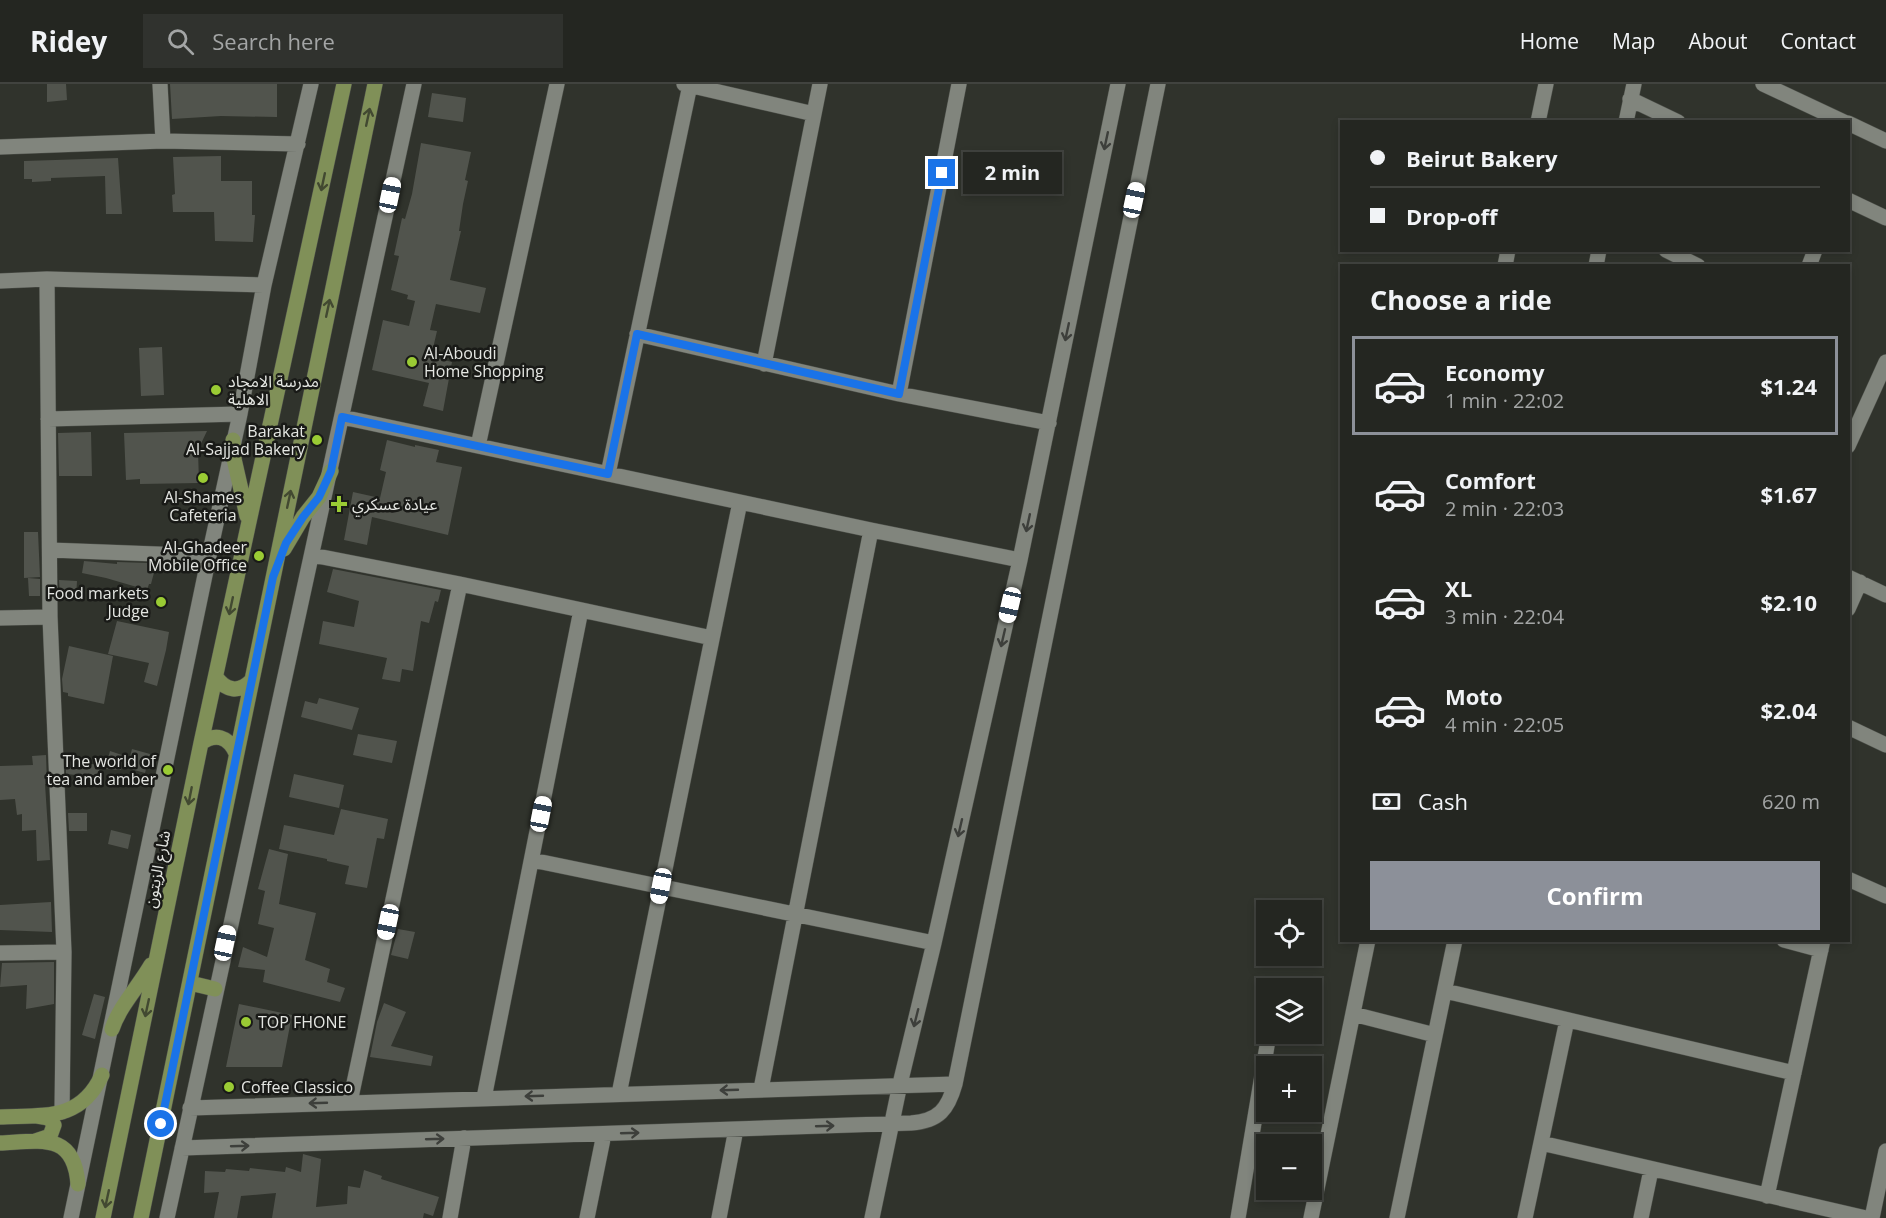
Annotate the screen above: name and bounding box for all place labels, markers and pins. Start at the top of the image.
place label: Al-Aboudi Home Shopping [424,342,544,382]
marker: Al-Aboudi Home Shopping [405,355,419,369]
place label: مدرسة الامجاد الاهلية [228,370,319,410]
marker: مدرسة الامجاد الاهلية [209,383,223,397]
place label: Barakat Al-Sajjad Bakery [186,420,306,460]
marker: Barakat Al-Sajjad Bakery [310,433,324,447]
marker: Al-Shames Cafeteria [196,471,210,485]
place label: Al-Shames Cafeteria [164,486,242,526]
place label: عيادة عسكري [352,493,437,517]
marker: عيادة عسكري [330,495,348,513]
place label: Al-Ghadeer Mobile Office [148,536,247,576]
marker: Al-Ghadeer Mobile Office [252,549,266,563]
place label: Food markets Judge [47,582,149,622]
marker: Food markets Judge [154,595,168,609]
place label: The world of tea and amber [47,750,158,790]
marker: The world of tea and amber [161,763,175,777]
place label: TOP FHONE [258,1011,346,1033]
marker: TOP FHONE [239,1015,253,1029]
place label: Coffee Classico [241,1076,353,1098]
marker: Coffee Classico [222,1080,236,1094]

